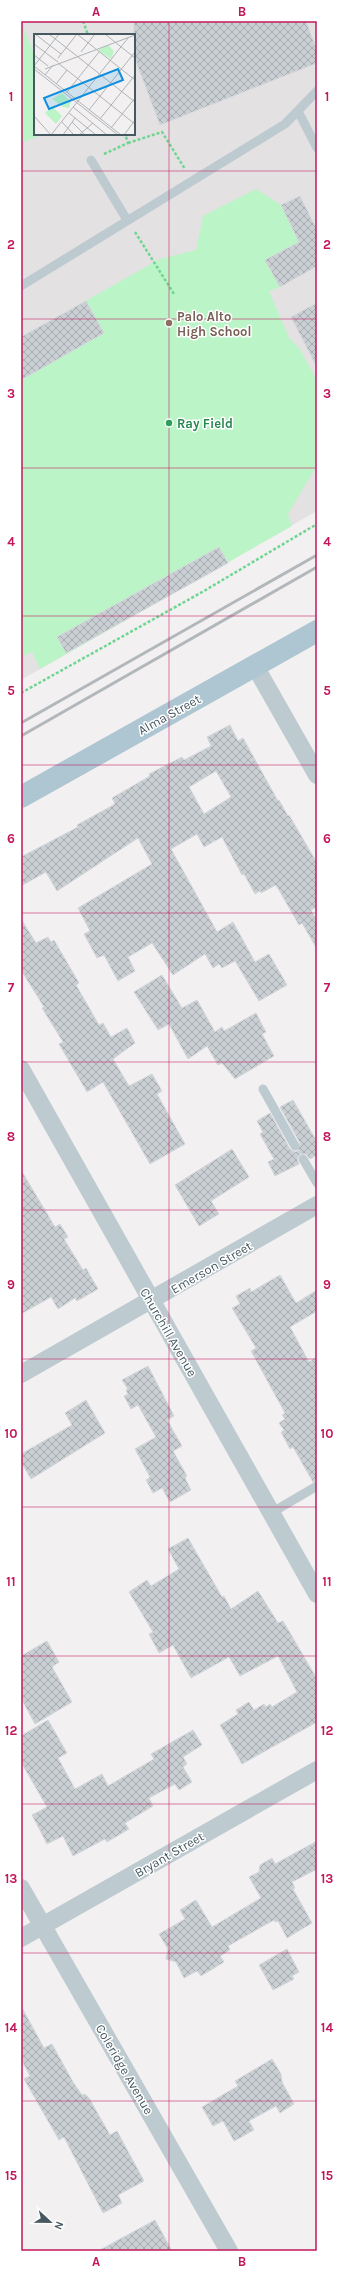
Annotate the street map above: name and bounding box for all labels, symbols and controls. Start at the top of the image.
text: A [92,4,100,19]
text: B [238,4,246,19]
inset map [34,34,135,135]
text: 1 [9,89,13,104]
text: 1 [325,89,329,104]
text: 2 [7,237,15,252]
text: 2 [323,237,331,252]
place label: Palo Alto High School [177,309,251,339]
marker: Palo Alto High School [164,318,174,328]
text: 3 [7,386,15,401]
text: 3 [323,386,331,401]
place label: Ray Field [177,416,233,431]
marker: Ray Field [164,418,174,428]
text: 4 [7,534,15,549]
text: 4 [323,534,331,549]
text: 5 [7,683,15,698]
text: 5 [323,683,331,698]
street label: Alma Street [135,691,203,738]
text: 6 [7,831,15,846]
text: 6 [323,831,331,846]
text: 7 [8,980,15,995]
text: 7 [324,980,331,995]
text: 8 [7,1129,15,1144]
text: 8 [323,1129,331,1144]
street label: Emerson Street [168,1238,255,1297]
text: 9 [7,1277,15,1292]
text: 9 [323,1277,331,1292]
street label: Churchill Avenue [137,1285,200,1380]
text: 10 [5,1426,17,1441]
text: 10 [321,1426,333,1441]
text: 11 [6,1574,16,1589]
text: 11 [322,1574,332,1589]
text: 12 [5,1723,17,1738]
text: 12 [321,1723,333,1738]
street label: Bryant Street [132,1829,207,1880]
text: 13 [5,1871,17,1886]
text: 13 [321,1871,333,1886]
text: 14 [5,2020,17,2035]
text: 14 [321,2020,333,2035]
street label: Coleridge Avenue [93,2022,157,2117]
text: 15 [5,2168,18,2183]
text: 15 [321,2168,334,2183]
north arrow [30,2202,70,2242]
text: N [51,2219,66,2232]
text: A [92,2254,100,2269]
text: B [238,2254,246,2269]

